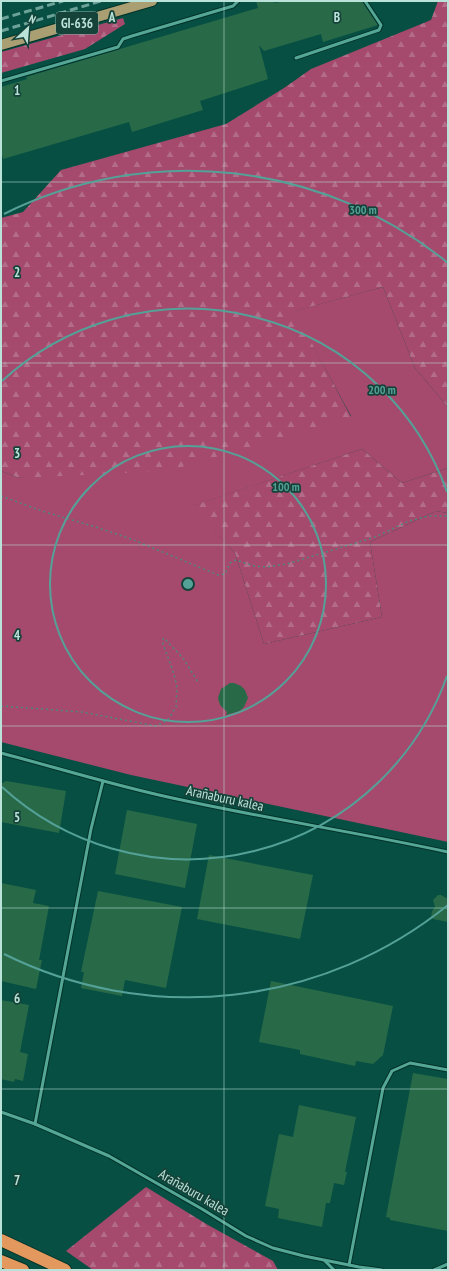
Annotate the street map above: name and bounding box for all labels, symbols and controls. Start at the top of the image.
north arrow [8,8,48,48]
text: A [108,9,116,26]
text: B [334,9,340,26]
text: N [27,11,38,27]
road number: GI-636 [56,12,98,34]
text: 1 [14,82,20,99]
text: 300 m [349,202,377,217]
text: 2 [14,264,20,281]
text: 200 m [368,382,396,397]
text: 3 [14,445,20,462]
text: 100 m [272,479,300,494]
centre of rings [181,577,195,591]
text: 4 [14,627,21,644]
street label: Arañaburu kalea [185,781,265,815]
text: 5 [14,809,20,826]
text: 6 [14,990,20,1007]
street label: Arañaburu kalea [156,1165,232,1219]
text: 7 [14,1172,20,1189]

